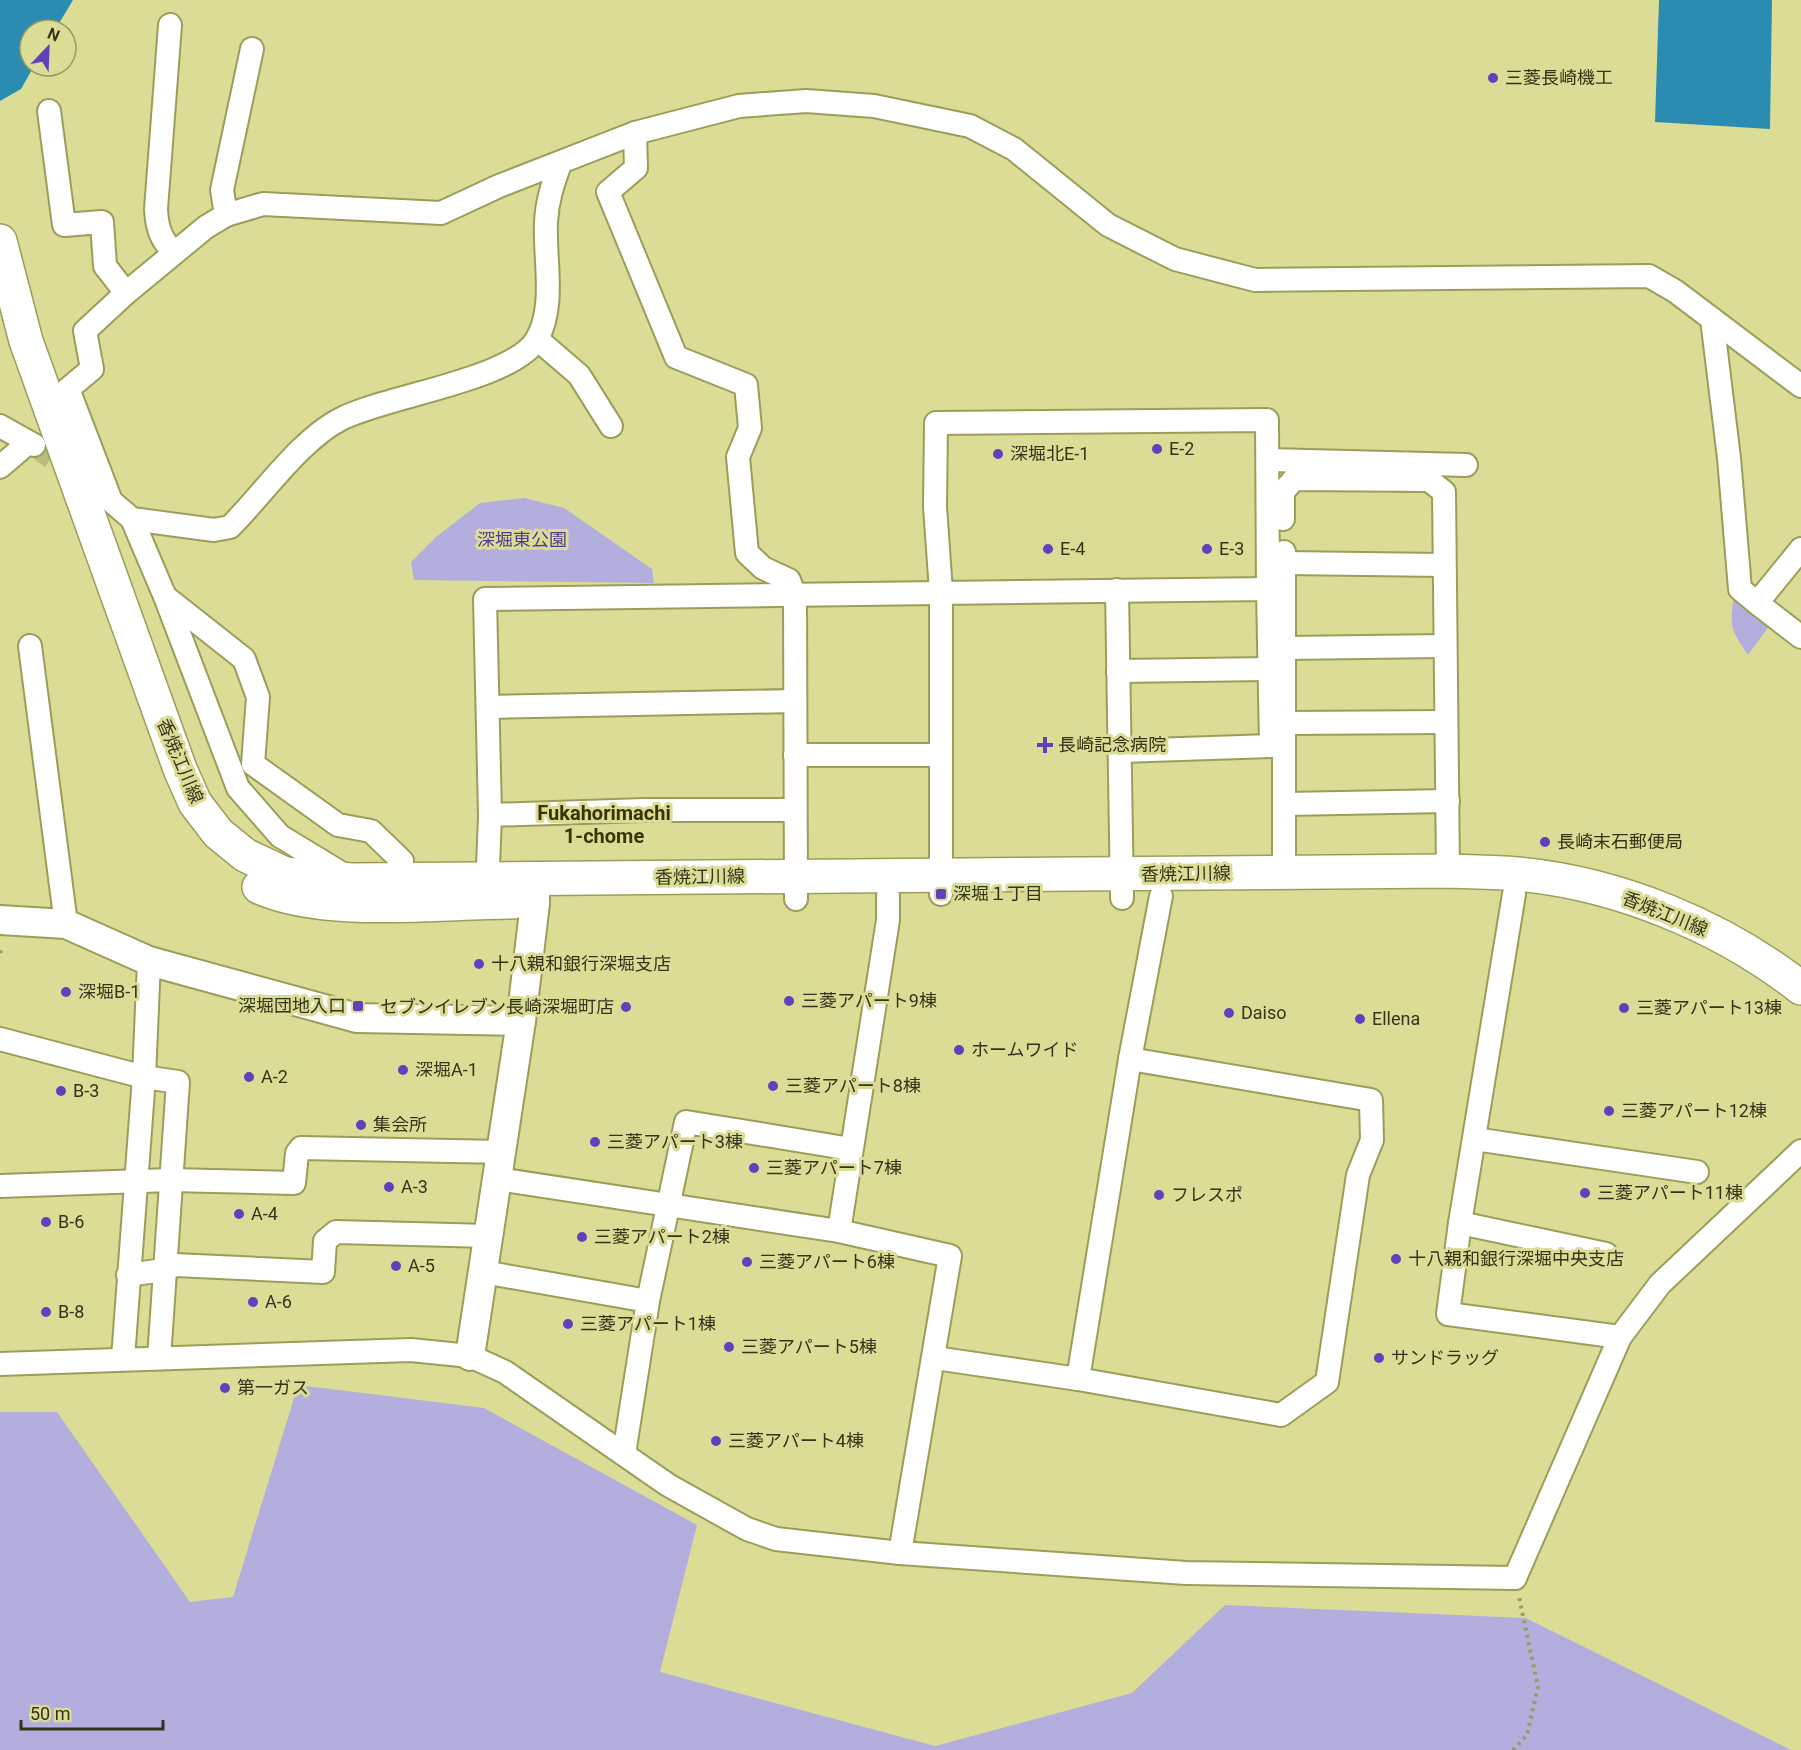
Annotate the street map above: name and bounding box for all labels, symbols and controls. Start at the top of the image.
north arrow [18,18,78,78]
text: N [45,24,63,46]
place label: 三菱長崎機工 [1505,67,1613,88]
marker: 三菱長崎機工 [1486,71,1500,85]
place label: E-2 [1169,438,1194,459]
marker: E-2 [1150,442,1164,456]
place label: 深堀北E-1 [1010,443,1089,464]
marker: 深堀北E-1 [991,447,1005,461]
park label: 深堀東公園 [477,529,567,550]
place label: E-4 [1060,538,1085,559]
place label: E-3 [1219,538,1244,559]
marker: E-4 [1041,542,1055,556]
marker: E-3 [1200,542,1214,556]
street label: 香焼江川線 [153,715,208,806]
place label: 長崎記念病院 [1058,734,1166,755]
marker: 長崎記念病院 [1036,736,1054,754]
district label: Fukahorimachi 1-chome [537,801,671,848]
place label: 長崎末石郵便局 [1557,831,1683,852]
marker: 長崎末石郵便局 [1538,835,1552,849]
street label: 香焼江川線 [1141,862,1231,885]
street label: 香焼江川線 [655,865,745,888]
place label: 深堀１丁目 [953,883,1043,904]
marker: 深堀１丁目 [934,887,948,901]
street label: 香焼江川線 [1620,887,1711,940]
place label: 十八親和銀行深堀支店 [491,953,671,974]
marker: 十八親和銀行深堀支店 [472,957,486,971]
place label: 深堀B-1 [78,981,140,1002]
marker: 深堀B-1 [59,985,73,999]
place label: 三菱アパート9棟 [801,990,937,1011]
marker: 三菱アパート9棟 [782,994,796,1008]
place label: 深堀団地入口 [238,995,346,1016]
place label: セブンイレブン長崎深堀町店 [380,996,614,1017]
place label: 三菱アパート13棟 [1636,997,1782,1018]
marker: 深堀団地入口 [351,999,365,1013]
marker: セブンイレブン長崎深堀町店 [619,1000,633,1014]
marker: 三菱アパート13棟 [1617,1001,1631,1015]
place label: Daiso [1241,1002,1287,1023]
marker: Daiso [1222,1006,1236,1020]
place label: Ellena [1372,1008,1420,1029]
marker: Ellena [1353,1012,1367,1026]
place label: ホームワイド [971,1039,1078,1060]
marker: ホームワイド [952,1043,966,1057]
place label: 深堀A-1 [415,1059,478,1080]
marker: 深堀A-1 [396,1063,410,1077]
place label: A-2 [261,1066,288,1087]
marker: A-2 [242,1070,256,1084]
place label: 三菱アパート8棟 [785,1075,921,1096]
marker: 三菱アパート8棟 [766,1079,780,1093]
place label: B-3 [73,1080,99,1101]
marker: B-3 [54,1084,68,1098]
place label: 三菱アパート12棟 [1621,1100,1767,1121]
marker: 三菱アパート12棟 [1602,1104,1616,1118]
place label: 集会所 [373,1114,427,1135]
marker: 集会所 [354,1118,368,1132]
place label: 三菱アパート3棟 [607,1131,743,1152]
marker: 三菱アパート3棟 [588,1135,602,1149]
place label: 三菱アパート7棟 [766,1157,902,1178]
marker: 三菱アパート7棟 [747,1161,761,1175]
place label: A-3 [401,1176,428,1197]
marker: A-3 [382,1180,396,1194]
place label: 三菱アパート11棟 [1597,1182,1743,1203]
place label: フレスポ [1171,1184,1243,1205]
marker: 三菱アパート11棟 [1578,1186,1592,1200]
marker: フレスポ [1152,1188,1166,1202]
place label: A-4 [251,1203,278,1224]
marker: A-4 [232,1207,246,1221]
place label: B-6 [58,1211,84,1232]
marker: B-6 [39,1215,53,1229]
place label: 三菱アパート2棟 [594,1226,730,1247]
marker: 三菱アパート2棟 [575,1230,589,1244]
place label: 十八親和銀行深堀中央支店 [1408,1248,1624,1269]
place label: 三菱アパート6棟 [759,1251,895,1272]
marker: 十八親和銀行深堀中央支店 [1389,1252,1403,1266]
place label: A-5 [408,1255,435,1276]
marker: 三菱アパート6棟 [740,1255,754,1269]
marker: A-5 [389,1259,403,1273]
place label: A-6 [265,1291,292,1312]
marker: A-6 [246,1295,260,1309]
place label: B-8 [58,1301,84,1322]
marker: B-8 [39,1305,53,1319]
place label: 三菱アパート1棟 [580,1313,716,1334]
marker: 三菱アパート1棟 [561,1317,575,1331]
place label: 三菱アパート5棟 [741,1336,877,1357]
marker: 三菱アパート5棟 [722,1340,736,1354]
place label: サンドラッグ [1391,1347,1499,1368]
marker: サンドラッグ [1372,1351,1386,1365]
place label: 第一ガス [237,1377,309,1398]
marker: 第一ガス [218,1381,232,1395]
place label: 三菱アパート4棟 [728,1430,864,1451]
marker: 三菱アパート4棟 [709,1434,723,1448]
scale bar [21,1693,164,1731]
text: 50 m [30,1703,70,1724]

